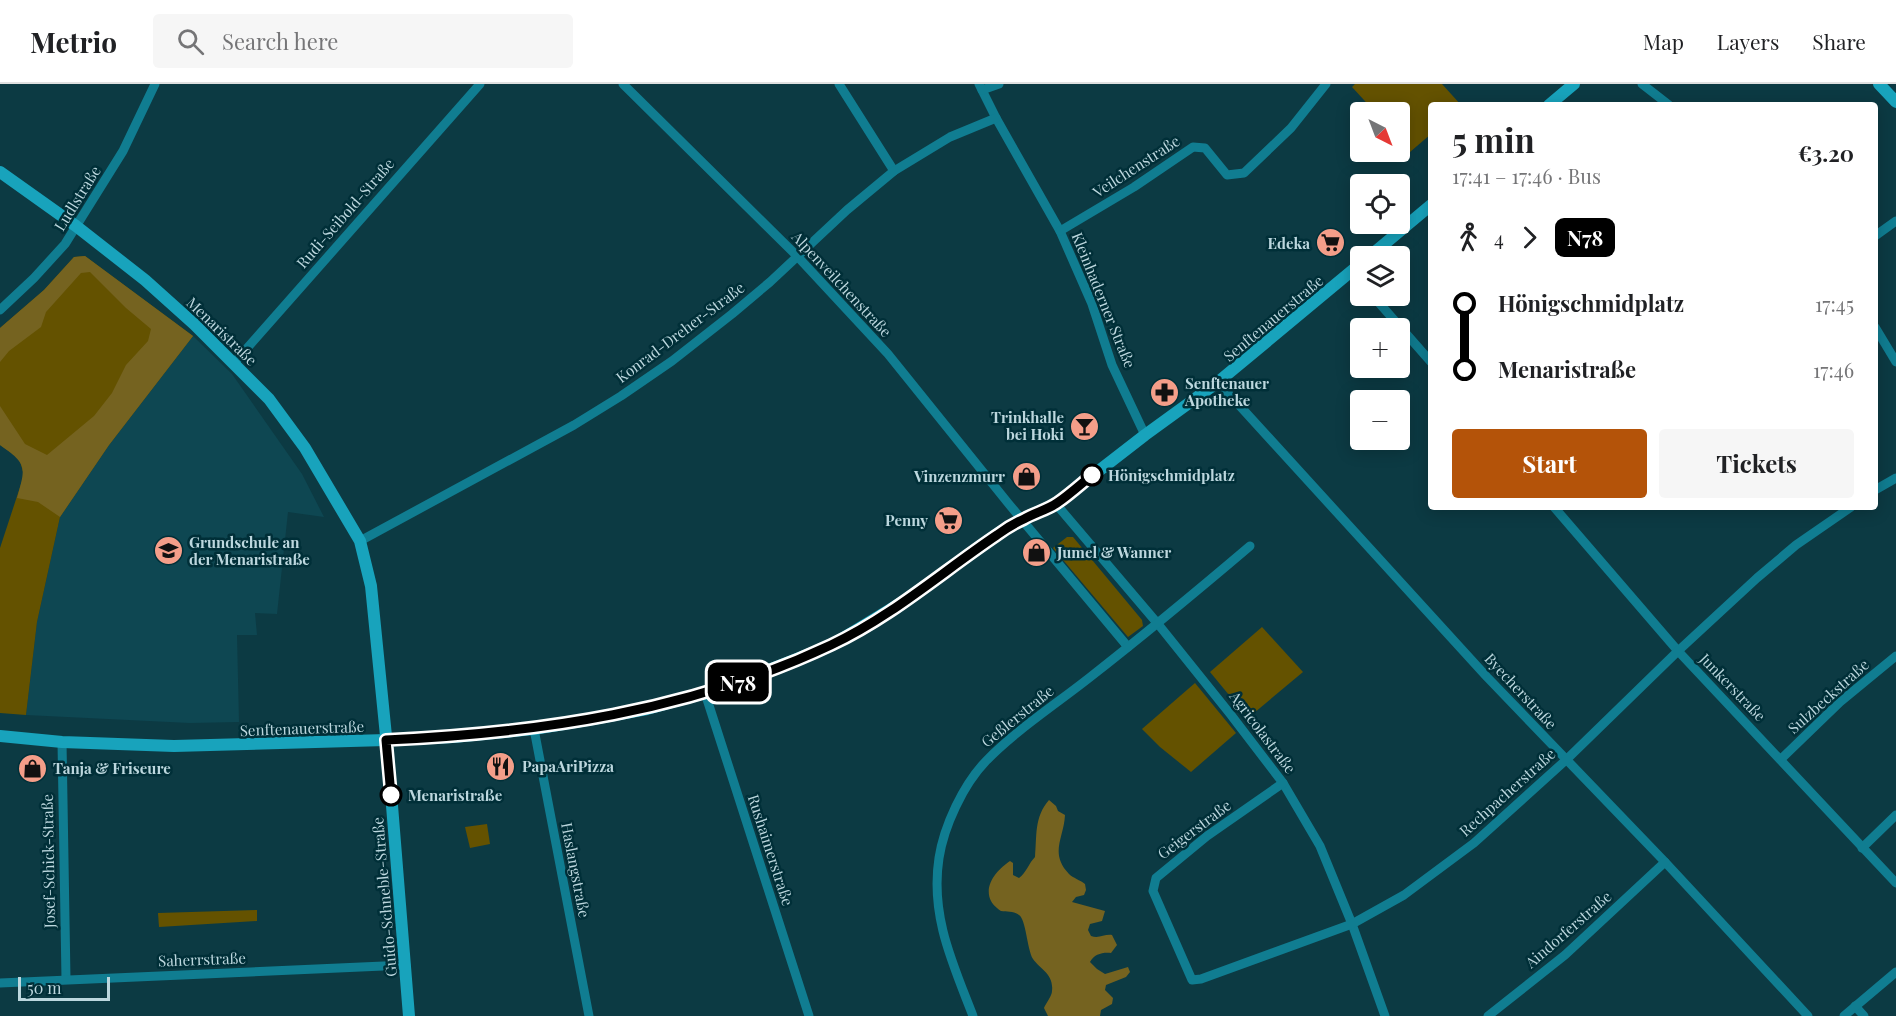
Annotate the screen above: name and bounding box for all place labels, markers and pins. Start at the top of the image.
supermarket icon: Edeka [1315,227,1347,259]
place label: Edeka [1268,233,1310,253]
place label: Senftenauer Apotheke [1184,373,1269,410]
pharmacy icon: Senftenauer Apotheke [1148,376,1180,408]
place label: Trinkhalle bei Hoki [991,407,1064,444]
bar icon: Trinkhalle bei Hoki [1069,410,1101,442]
shop icon: Vinzenzmurr [1010,460,1042,492]
marker: Hönigschmidplatz [1081,464,1103,486]
place label: Hönigschmidplatz [1108,465,1235,485]
place label: Vinzenzmurr [913,466,1005,486]
supermarket icon: Penny [933,504,965,536]
place label: Penny [885,510,928,530]
place label: Grundschule an der Menaristraße [189,532,310,569]
school or university icon: Grundschule an der Menaristraße [152,535,184,567]
shop icon: Jumel & Wanner [1020,536,1052,568]
place label: Jumel & Wanner [1056,542,1171,562]
restaurant icon: PapaAriPizza [485,750,517,782]
shop icon: Tanja & Friseure [16,752,48,784]
place label: PapaAriPizza [522,756,614,776]
place label: Tanja & Friseure [53,758,171,778]
marker: Menaristraße [380,784,402,806]
place label: Menaristraße [408,785,503,805]

